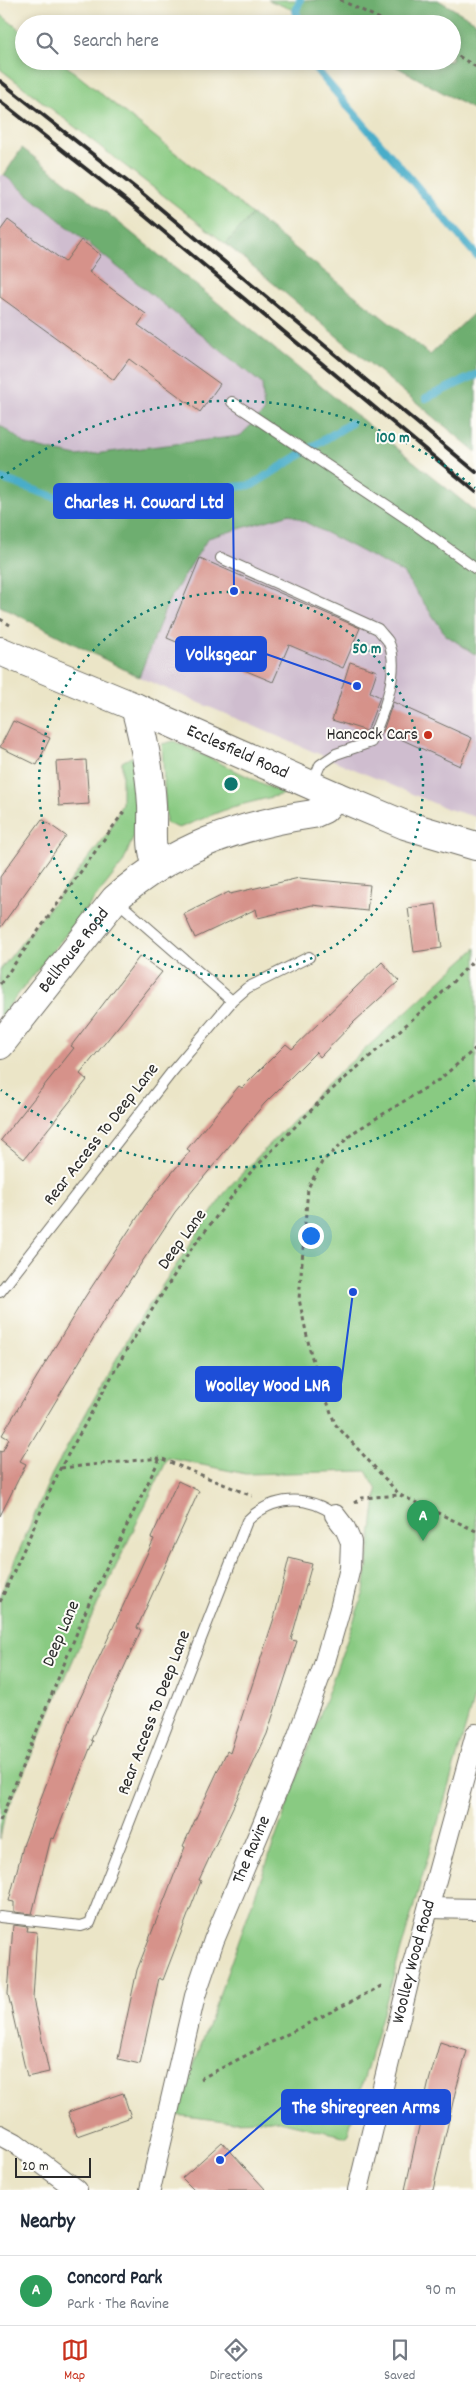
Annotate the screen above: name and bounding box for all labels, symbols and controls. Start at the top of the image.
search box [15,15,461,70]
icon: search [33,29,61,57]
text: Search here [73,29,159,56]
text: 100 m [376,428,410,450]
callout: Charles H. Coward Ltd [54,484,233,518]
text: Charles H. Coward Ltd [64,491,224,518]
callout: Volksgear [176,637,266,671]
text: 50 m [353,639,381,661]
text: Volksgear [186,643,257,670]
street label: Ecclesfield Road [182,719,292,786]
place label: Hancock Cars [326,723,418,748]
marker: Hancock Cars [422,729,434,741]
centre of rings [222,775,240,793]
street label: Bellhouse Road [33,903,116,999]
street label: Rear Access To Deep Lane [38,1058,166,1212]
street label: Deep Lane [152,1204,214,1275]
your location [298,1223,324,1249]
callout: Woolley Wood LNR [196,1367,341,1401]
text: Woolley Wood LNR [206,1374,330,1401]
pin: A [407,1500,439,1541]
street label: Deep Lane [37,1597,87,1671]
street label: Rear Access To Deep Lane [112,1627,198,1799]
street label: The Ravine [226,1812,277,1888]
street label: Woolley Wood Road [386,1897,442,2026]
callout: The Shiregreen Arms [282,2090,450,2124]
text: The Shiregreen Arms [292,2096,440,2123]
scale bar [15,2155,91,2178]
text: 20 m [22,2157,49,2177]
text: Nearby [20,2208,75,2238]
text: Concord Park [67,2266,162,2293]
text: A [32,2279,40,2302]
text: 90 m [425,2279,456,2302]
text: Park · The Ravine [67,2293,169,2316]
tab: Map [61,2336,89,2386]
tab: Directions [210,2336,263,2386]
tab: Saved [384,2336,415,2386]

